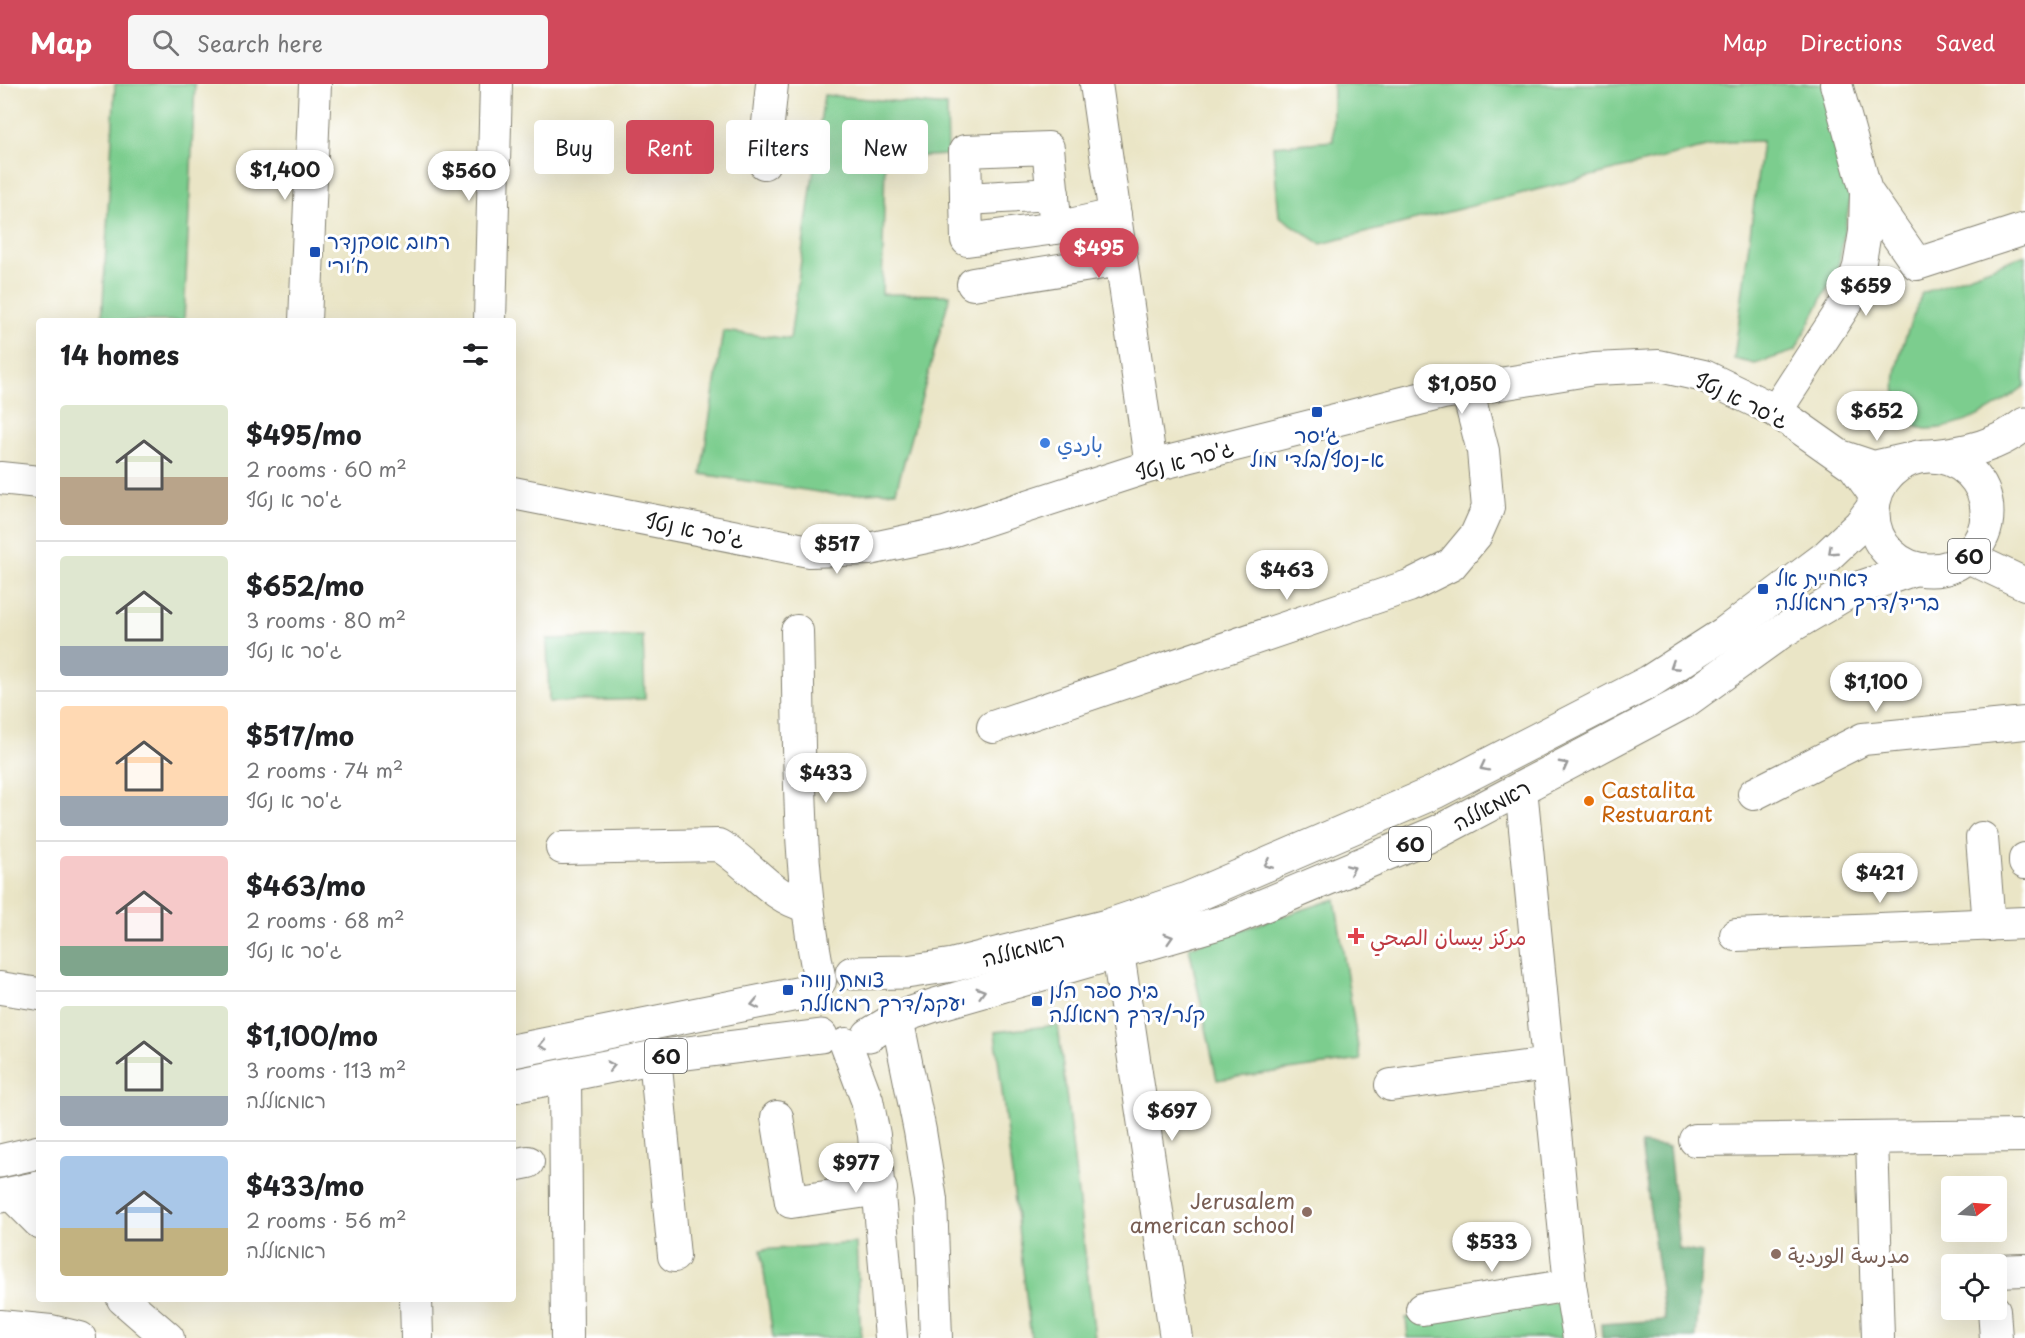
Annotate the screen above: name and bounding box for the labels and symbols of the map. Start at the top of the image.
pin: $1,400 [236,150,334,201]
pin: $560 [433,151,505,202]
place label: רחוב אסקנדר ח׳ורי [327,224,451,280]
pin: $495 [1063,228,1135,279]
marker: רחוב אסקנדר ח׳ורי [308,245,322,259]
pin: $659 [1830,266,1902,317]
street label: ג'סר א נטף [1690,363,1794,435]
pin: $1,050 [1413,364,1511,415]
pin: $652 [1841,391,1913,442]
marker: ג׳יסר א-נסף/בלדי מול [1310,405,1324,419]
place label: ג׳יסר א-נסף/בלדי מול [1250,418,1384,474]
place label: باردي [1057,427,1103,460]
street label: ג'סר א נטף [1131,430,1237,487]
marker: باردي [1038,436,1052,450]
street label: ג'סר א נטף [642,503,748,555]
pin: $517 [801,524,873,575]
road number: 60 [1948,539,1990,573]
one-way arrow [1828,544,1839,555]
pin: $463 [1251,550,1323,601]
place label: דאחיית אל בריד/דרך רמאללה [1775,561,1940,617]
marker: דאחיית אל בריד/דרך רמאללה [1756,582,1770,596]
one-way arrow [1670,658,1681,669]
pin: $1,100 [1827,662,1925,713]
pin: $433 [790,753,862,804]
one-way arrow [1480,760,1490,771]
one-way arrow [1558,761,1569,773]
street label: ראמאללה [1446,770,1536,838]
place label: Castalita Restuarant [1601,773,1713,829]
marker: Castalita Restuarant [1582,794,1596,808]
road number: 60 [1389,827,1431,861]
pin: $421 [1844,853,1916,904]
one-way arrow [1263,857,1274,869]
one-way arrow [1345,864,1356,876]
place label: مركز بيسان الصحي [1370,920,1526,957]
street label: ראמאללה [978,922,1068,974]
marker: مركز بيسان الصحي [1347,927,1365,945]
one-way arrow [1163,933,1174,945]
place label: צומת נווה יעקב/דרך רמאללה [800,962,966,1018]
place label: בית ספר הלן קלר/דרך רמאללה [1049,973,1205,1029]
marker: צומת נווה יעקב/דרך רמאללה [781,983,795,997]
one-way arrow [976,987,986,999]
marker: בית ספר הלן קלר/דרך רמאללה [1030,994,1044,1008]
one-way arrow [750,996,760,1009]
one-way arrow [538,1038,548,1051]
road number: 60 [645,1039,687,1073]
one-way arrow [606,1060,616,1073]
pin: $697 [1136,1091,1208,1142]
pin: $977 [820,1143,892,1194]
north arrow [1941,1176,2007,1242]
place label: Jerusalem american school [1130,1184,1295,1240]
marker: Jerusalem american school [1300,1205,1314,1219]
pin: $533 [1456,1222,1528,1273]
place label: مدرسة الوردية [1788,1238,1910,1270]
marker: مدرسة الوردية [1769,1247,1783,1261]

